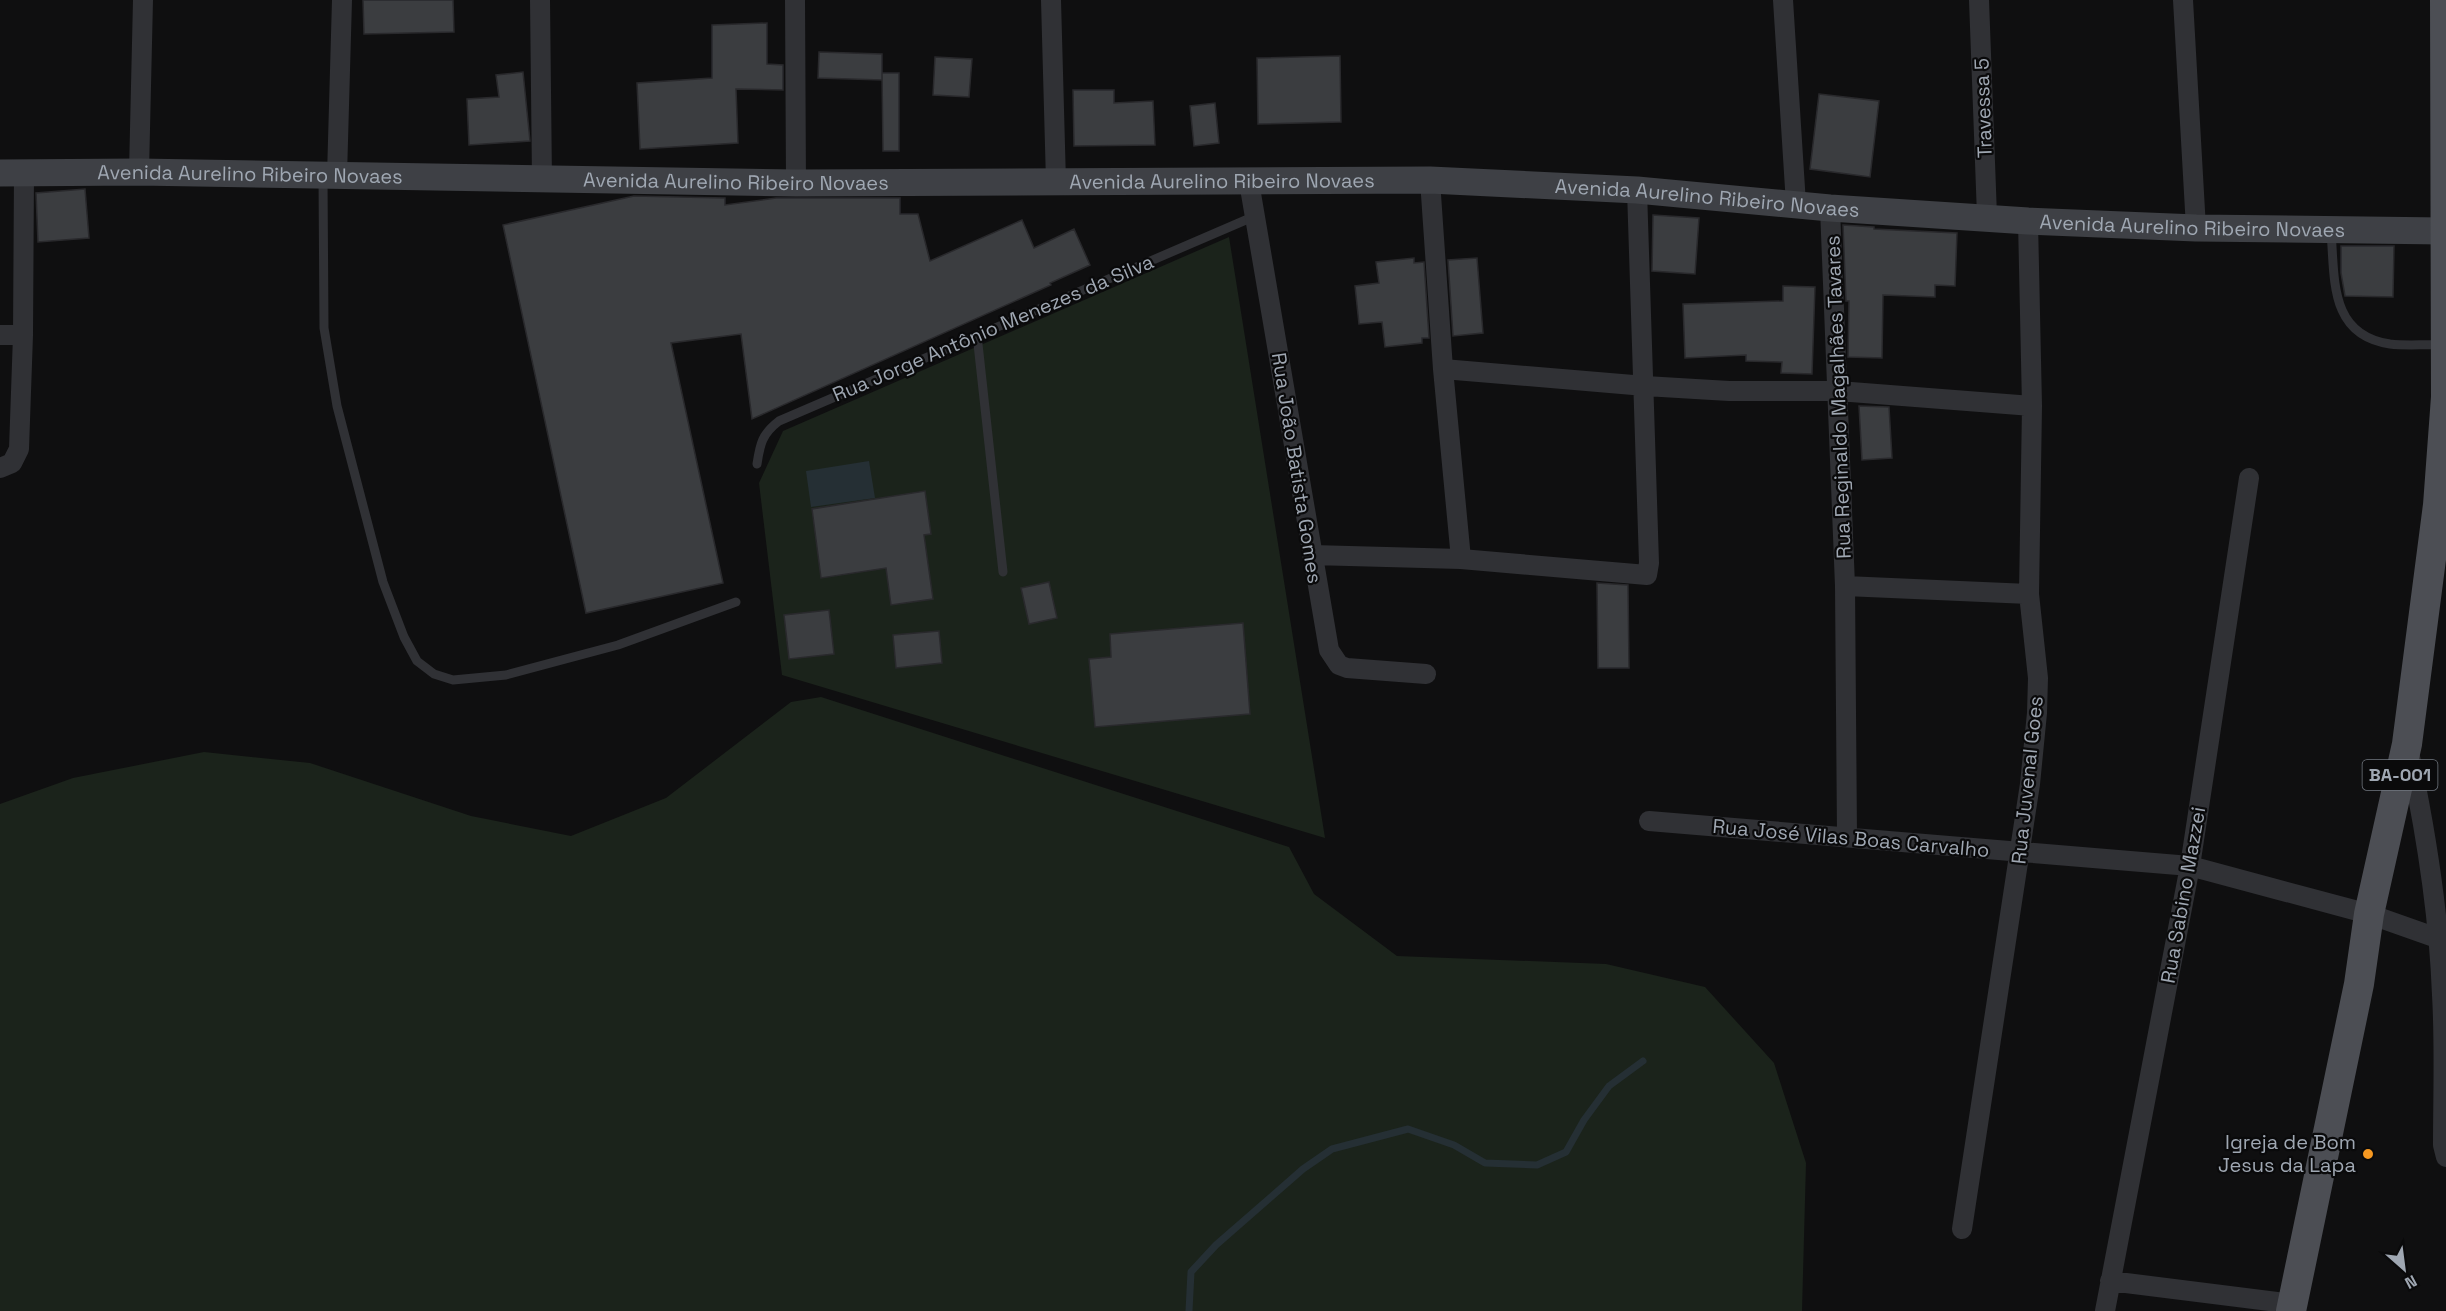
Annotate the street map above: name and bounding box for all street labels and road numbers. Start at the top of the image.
street label: Travessa 5 [1968,57,1998,159]
street label: Avenida Aurelino Ribeiro Novaes [97,159,403,189]
street label: Avenida Aurelino Ribeiro Novaes [583,166,889,196]
street label: Avenida Aurelino Ribeiro Novaes [1069,167,1375,195]
street label: Avenida Aurelino Ribeiro Novaes [1554,173,1860,223]
street label: Avenida Aurelino Ribeiro Novaes [2039,208,2345,243]
street label: Rua Reginaldo Magalhães Tavares [1819,235,1857,559]
street label: Rua Jorge Antônio Menezes da Silva [829,248,1157,408]
street label: Rua João Batista Gomes [1266,351,1328,585]
street label: Rua Juvenal Goes [2005,695,2049,865]
road number: BA-001 [2362,760,2438,790]
street label: Rua Sabino Mazzei [2155,805,2211,985]
street label: Rua José Vilas Boas Carvalho [1711,813,1991,863]

